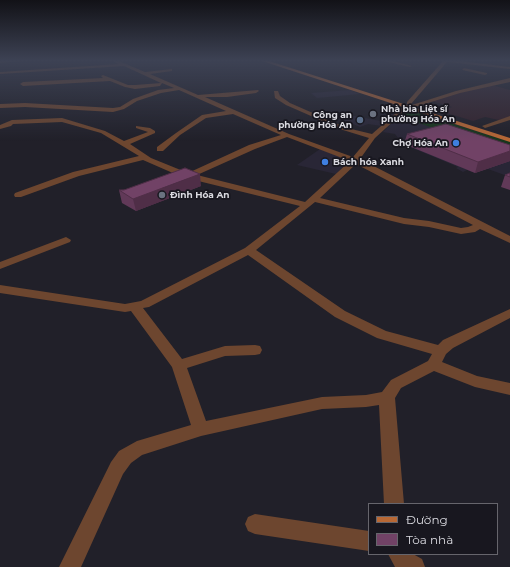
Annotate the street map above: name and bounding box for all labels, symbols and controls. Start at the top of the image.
place label: Nhà bia Liệt sĩ phường Hóa An [381,104,455,125]
marker: Nhà bia Liệt sĩ phường Hóa An [368,109,378,119]
place label: Công an phường Hóa An [278,110,352,131]
marker: Công an phường Hóa An [355,115,365,125]
place label: Chợ Hóa An [392,138,448,148]
marker: Chợ Hóa An [451,138,461,148]
marker: Bách hóa Xanh [320,157,330,167]
place label: Bách hóa Xanh [333,157,404,167]
marker: Đình Hóa An [157,190,167,200]
place label: Đình Hóa An [170,190,230,200]
legend [368,503,498,555]
text: Đường [406,512,448,527]
text: Tòa nhà [406,532,453,547]

